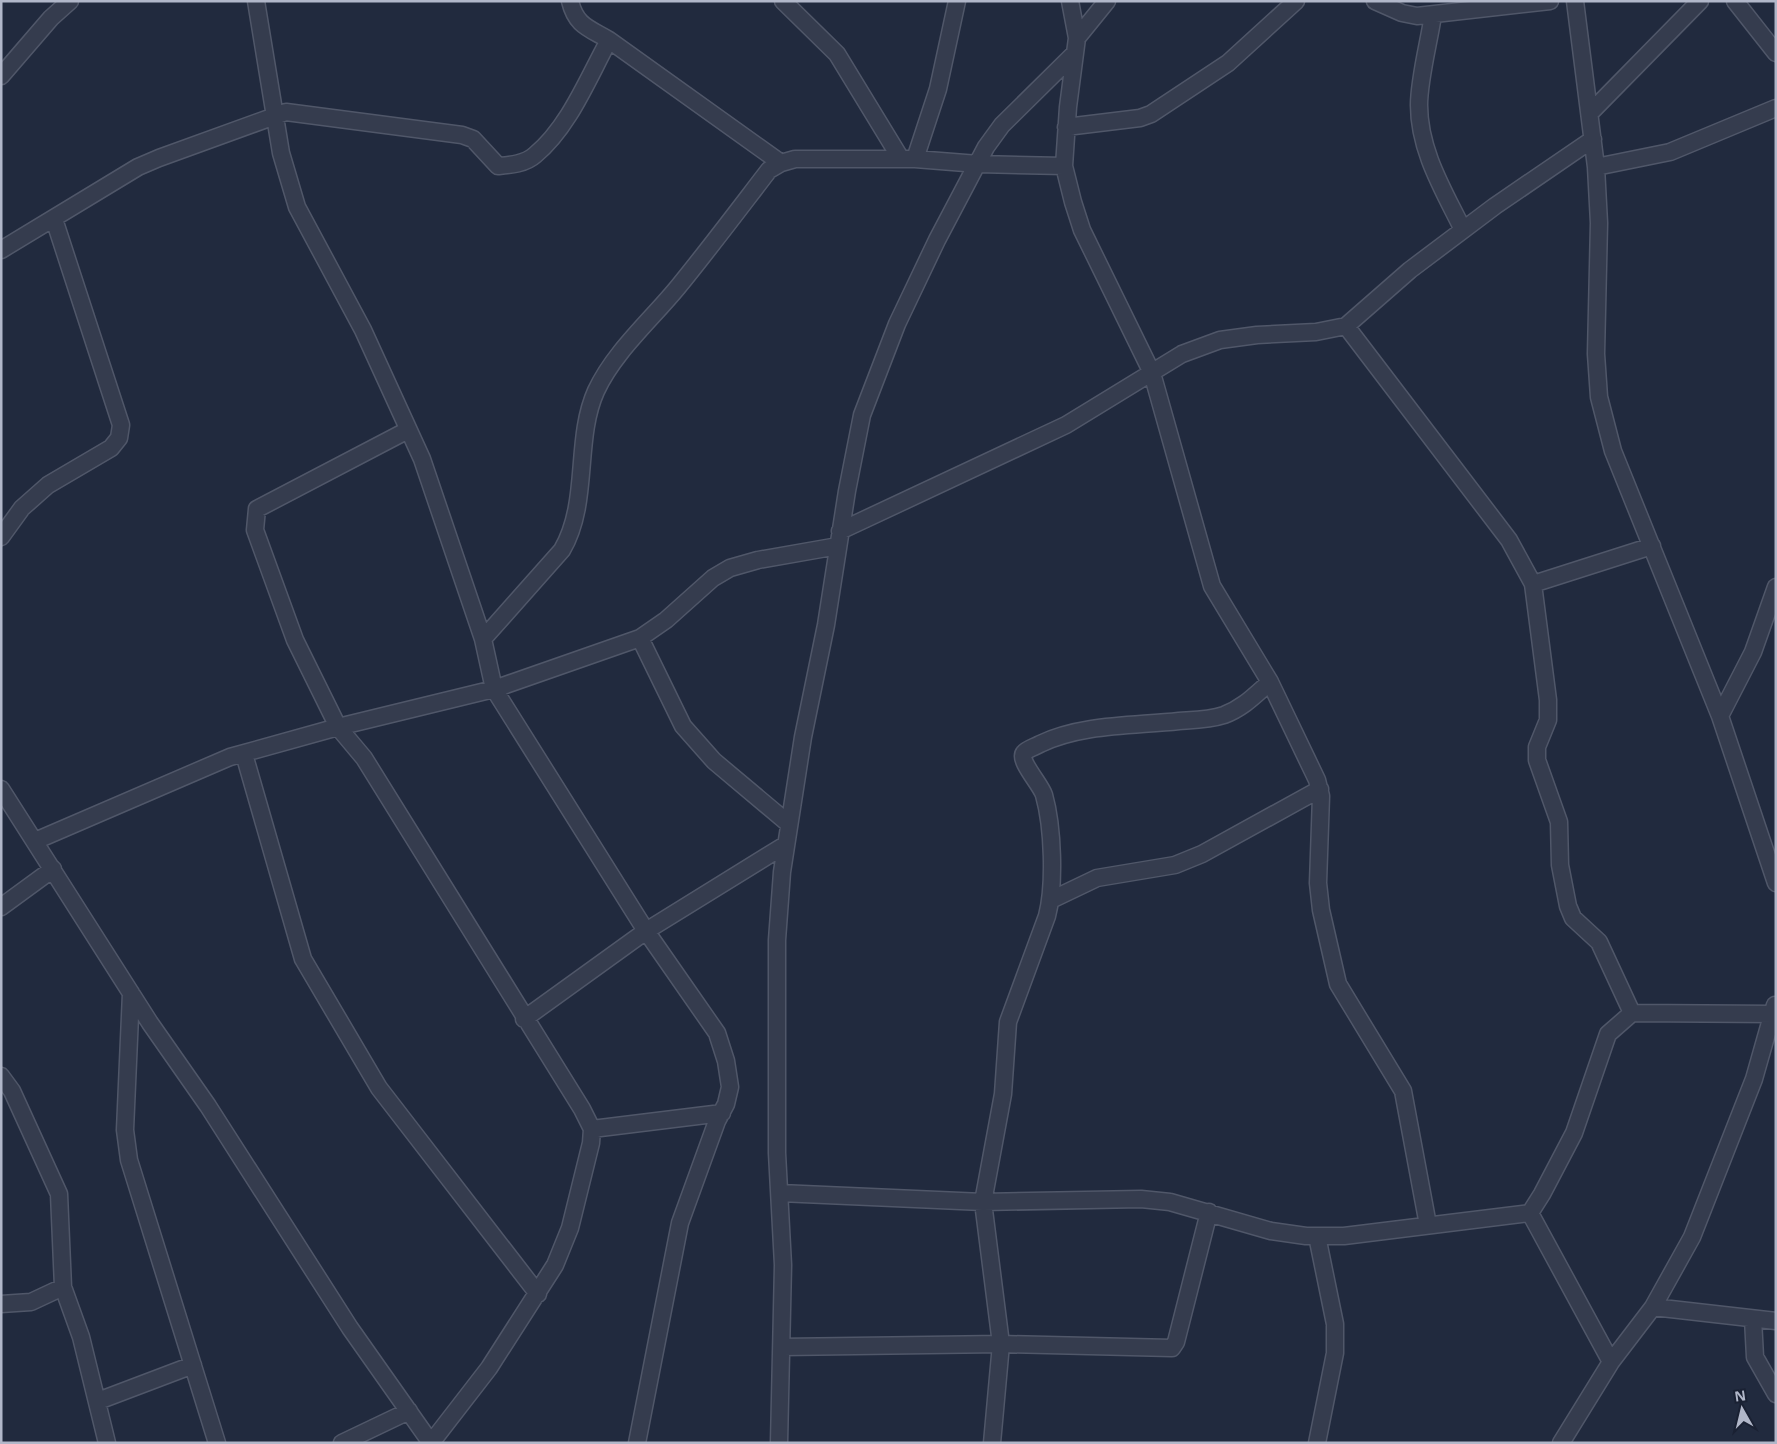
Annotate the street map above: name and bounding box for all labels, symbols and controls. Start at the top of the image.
north arrow [1717,1384,1767,1434]
text: N [1733,1385,1747,1406]

